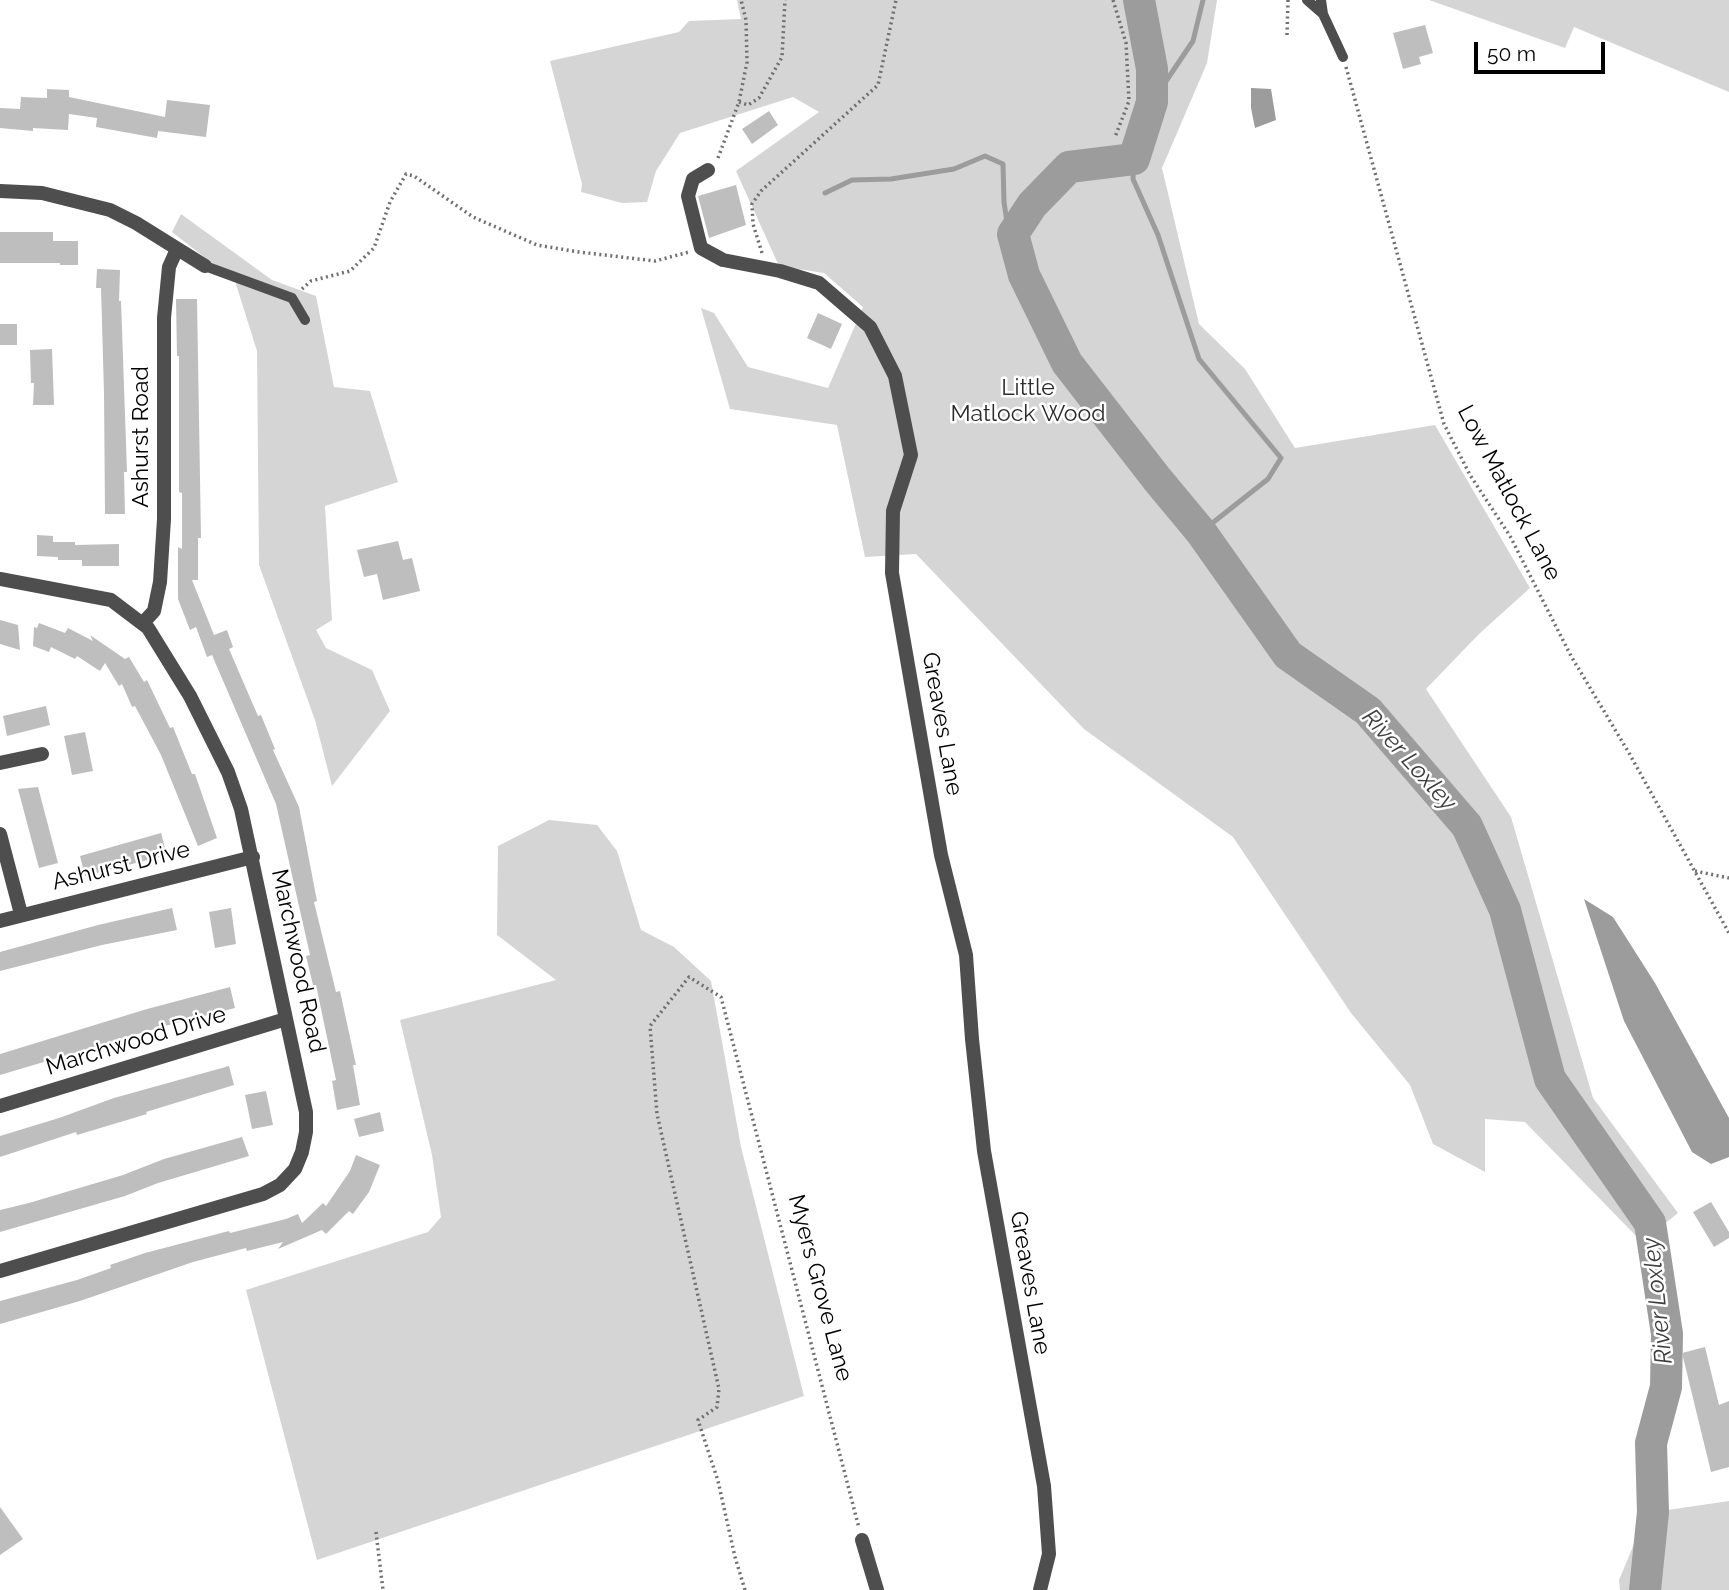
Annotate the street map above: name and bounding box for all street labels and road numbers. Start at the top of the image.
street label: Ashurst Road [127,366,155,508]
street label: Low Matlock Lane [1451,401,1567,585]
street label: Greaves Lane [916,650,968,798]
street label: Ashurst Drive [49,836,193,896]
street label: Marchwood Road [265,867,331,1055]
street label: Marchwood Drive [43,1001,229,1081]
street label: Myers Grove Lane [782,1192,858,1384]
street label: Greaves Lane [1004,1209,1056,1357]

